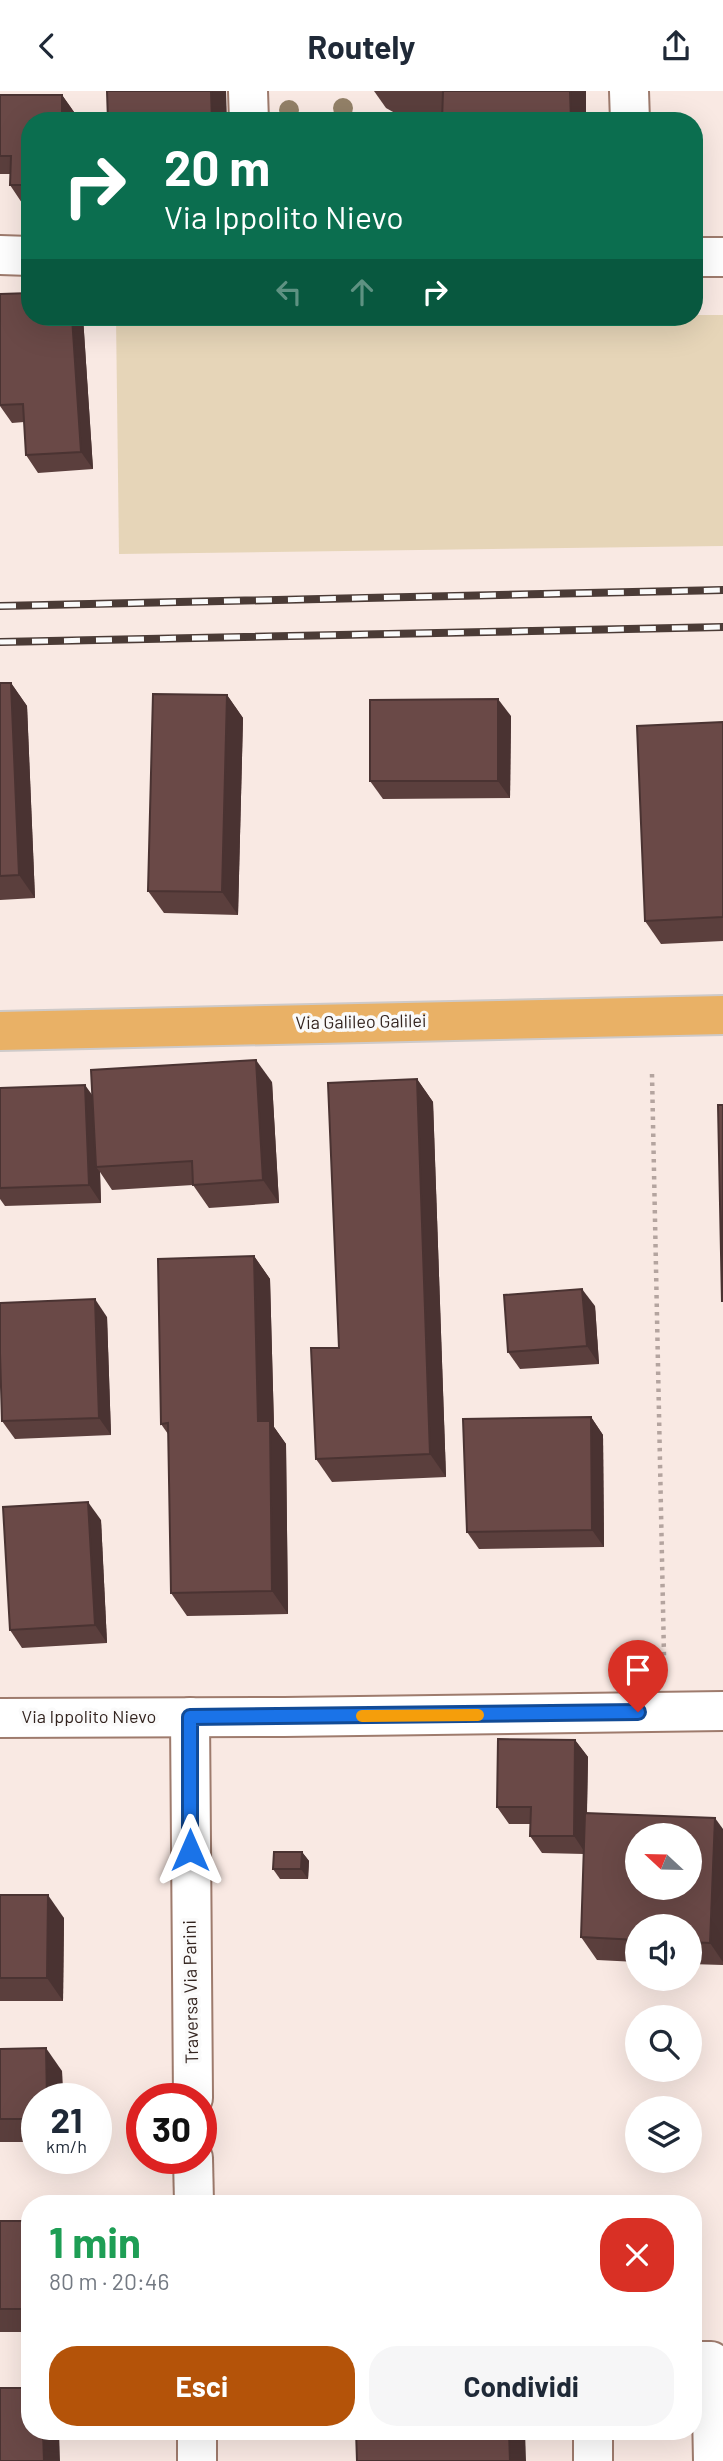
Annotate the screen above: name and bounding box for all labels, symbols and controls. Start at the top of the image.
icon: back [28,27,66,65]
text: Routely [307,27,416,65]
icon: share [657,27,695,65]
text: 20 m [164,137,270,196]
icon: right [49,140,140,231]
text: Via Ippolito Nievo [164,197,404,235]
icon: left [270,273,308,311]
icon: ahead [343,273,381,311]
icon: right [416,273,454,311]
street label: Via Galileo Galilei [295,1009,427,1033]
pin [608,1640,668,1712]
icon: arrive [619,1651,657,1689]
street label: Via Ippolito Nievo [22,1705,156,1727]
position arrow [153,1813,227,1887]
north arrow [625,1823,702,1901]
map controls [625,1823,702,2173]
button: sound [625,1914,702,1991]
street label: Traversa Via Parini [178,1920,202,2064]
button: search [625,2005,702,2082]
speed limit sign: 30 [126,2083,217,2174]
button: layers [625,2096,702,2173]
text: 21 [51,2098,82,2140]
text: km/h [46,2135,87,2157]
text: 1 min [49,2216,141,2266]
button: close [600,2218,674,2292]
text: 80 m · 20:46 [49,2267,169,2295]
button: Esci [49,2346,355,2426]
button: Condividi [369,2346,674,2426]

